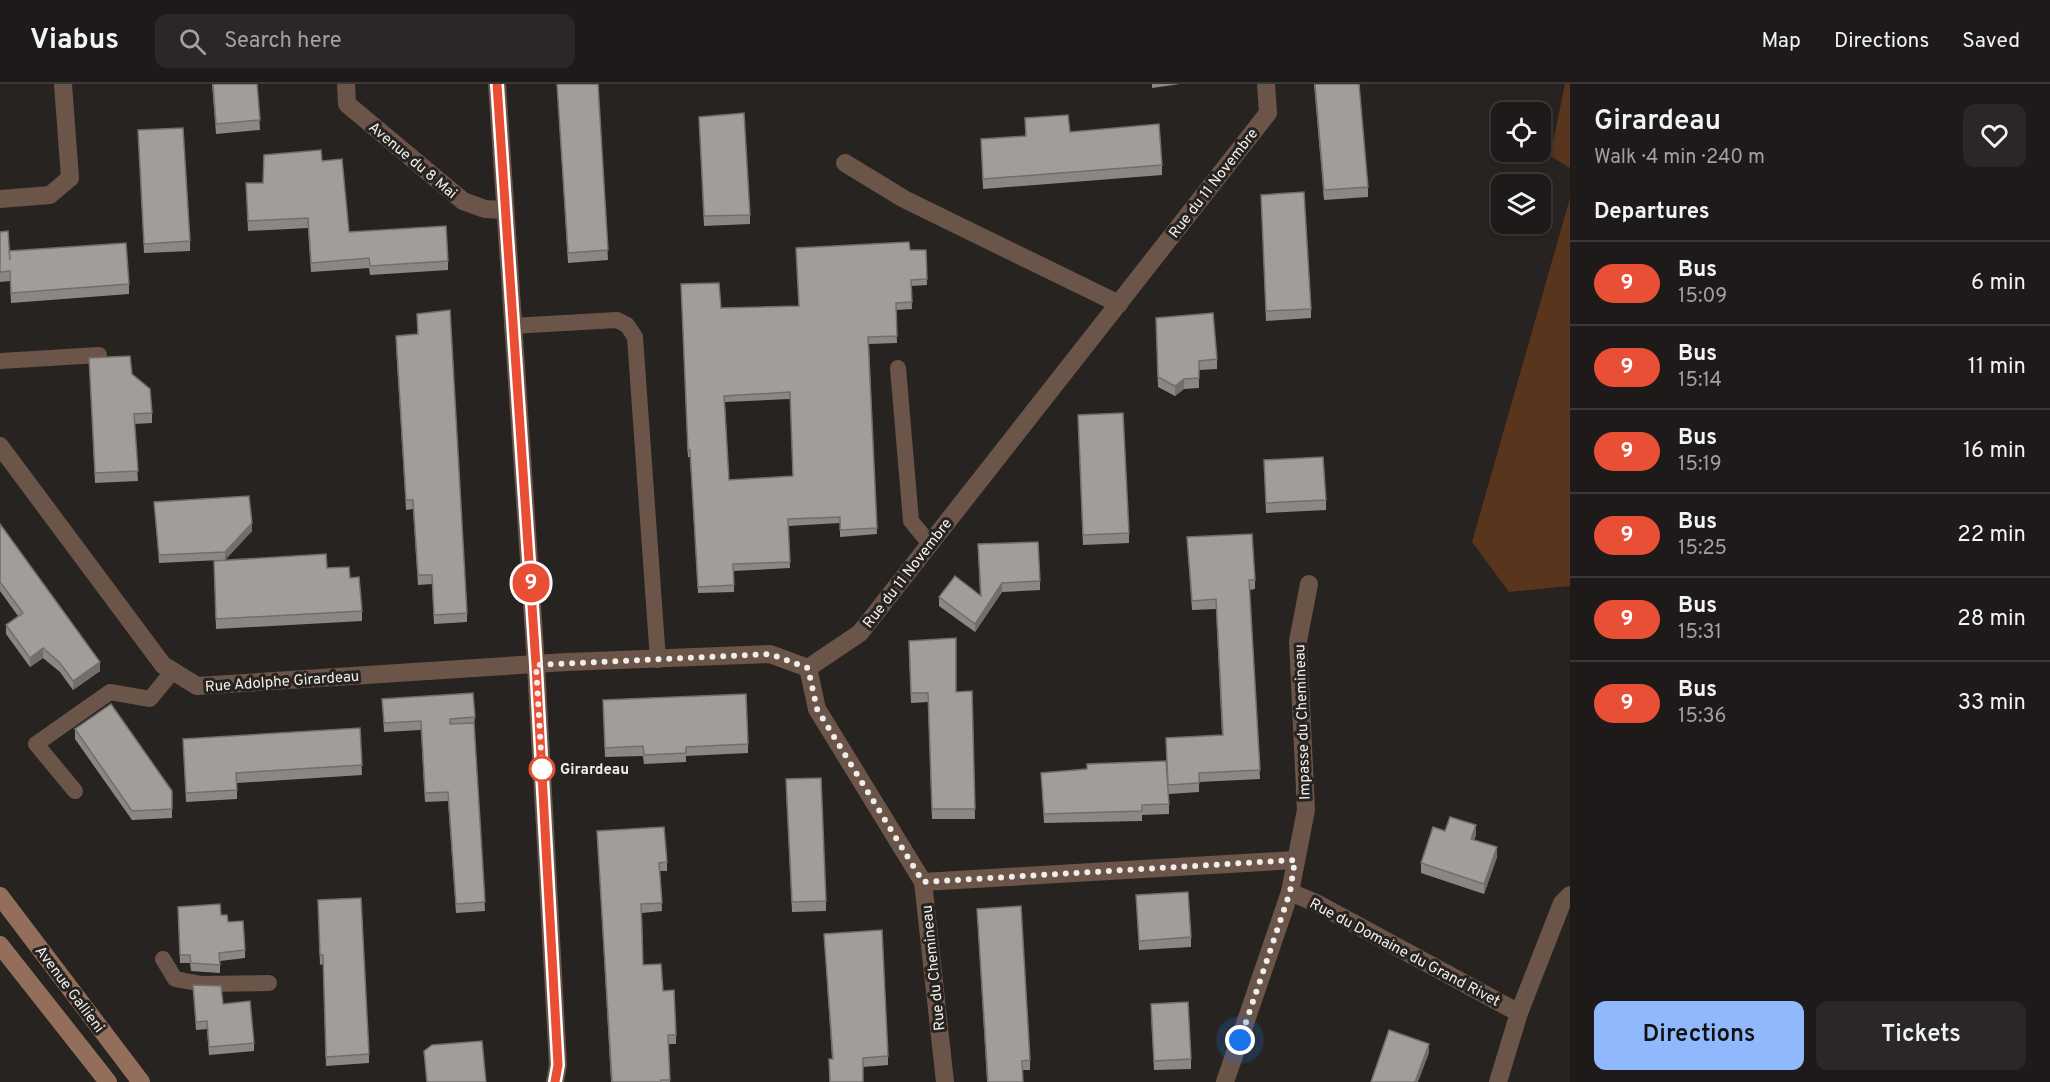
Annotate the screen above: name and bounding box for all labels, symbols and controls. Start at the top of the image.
search box [155,14,575,68]
text: Viabus [30,23,119,59]
icon: search [176,25,209,58]
text: Search here [224,28,342,55]
text: Map [1761,28,1801,55]
text: Directions [1834,28,1929,55]
text: Saved [1962,28,2020,55]
map controls [1491,102,1551,234]
button: locate [1491,102,1551,162]
text: Girardeau [1594,104,1721,140]
button: heart [1963,104,2026,167]
street label: Avenue du 8 Mai [364,118,460,204]
street label: Rue du 11 Novembre [1165,125,1263,243]
text: Walk · 4 min · 240 m [1594,145,1765,171]
button: layers [1491,174,1551,234]
text: Departures [1594,199,1710,226]
text: Bus [1678,257,1717,284]
text: 9 [1621,270,1633,297]
text: 6 min [1971,270,2026,297]
text: 15:09 [1678,284,1727,310]
text: Bus [1678,341,1717,368]
text: 9 [1621,354,1633,381]
text: 11 min [1968,354,2026,381]
text: 15:14 [1678,368,1722,394]
text: Bus [1678,425,1717,452]
text: 9 [1621,438,1633,465]
text: 16 min [1963,438,2026,465]
text: 15:19 [1678,452,1722,478]
text: Bus [1678,509,1717,536]
street label: Rue du 11 Novembre [859,515,957,633]
text: 9 [1621,522,1633,549]
text: 22 min [1957,522,2026,549]
text: 15:25 [1678,536,1727,562]
line badge: 9 [512,564,550,602]
text: 9 [525,570,537,597]
text: Bus [1678,593,1717,620]
text: 9 [1621,606,1633,633]
text: 28 min [1957,606,2026,633]
text: 15:31 [1678,620,1722,646]
street label: Impasse du Chemineau [1291,644,1316,800]
street label: Rue Adolphe Girardeau [204,668,360,697]
text: Bus [1678,677,1717,704]
text: 9 [1621,690,1633,717]
text: 33 min [1958,690,2026,717]
text: 15:36 [1678,704,1726,730]
marker: Girardeau [529,756,555,782]
place label: Girardeau [560,761,629,780]
street label: Rue du Domaine du Grand Rivet [1306,895,1503,1012]
street label: Rue du Chemineau [918,904,951,1032]
street label: Avenue Gallieni [30,943,108,1037]
button: Directions [1594,1001,1804,1070]
button: Tickets [1816,1001,2026,1070]
your location [1225,1025,1255,1055]

